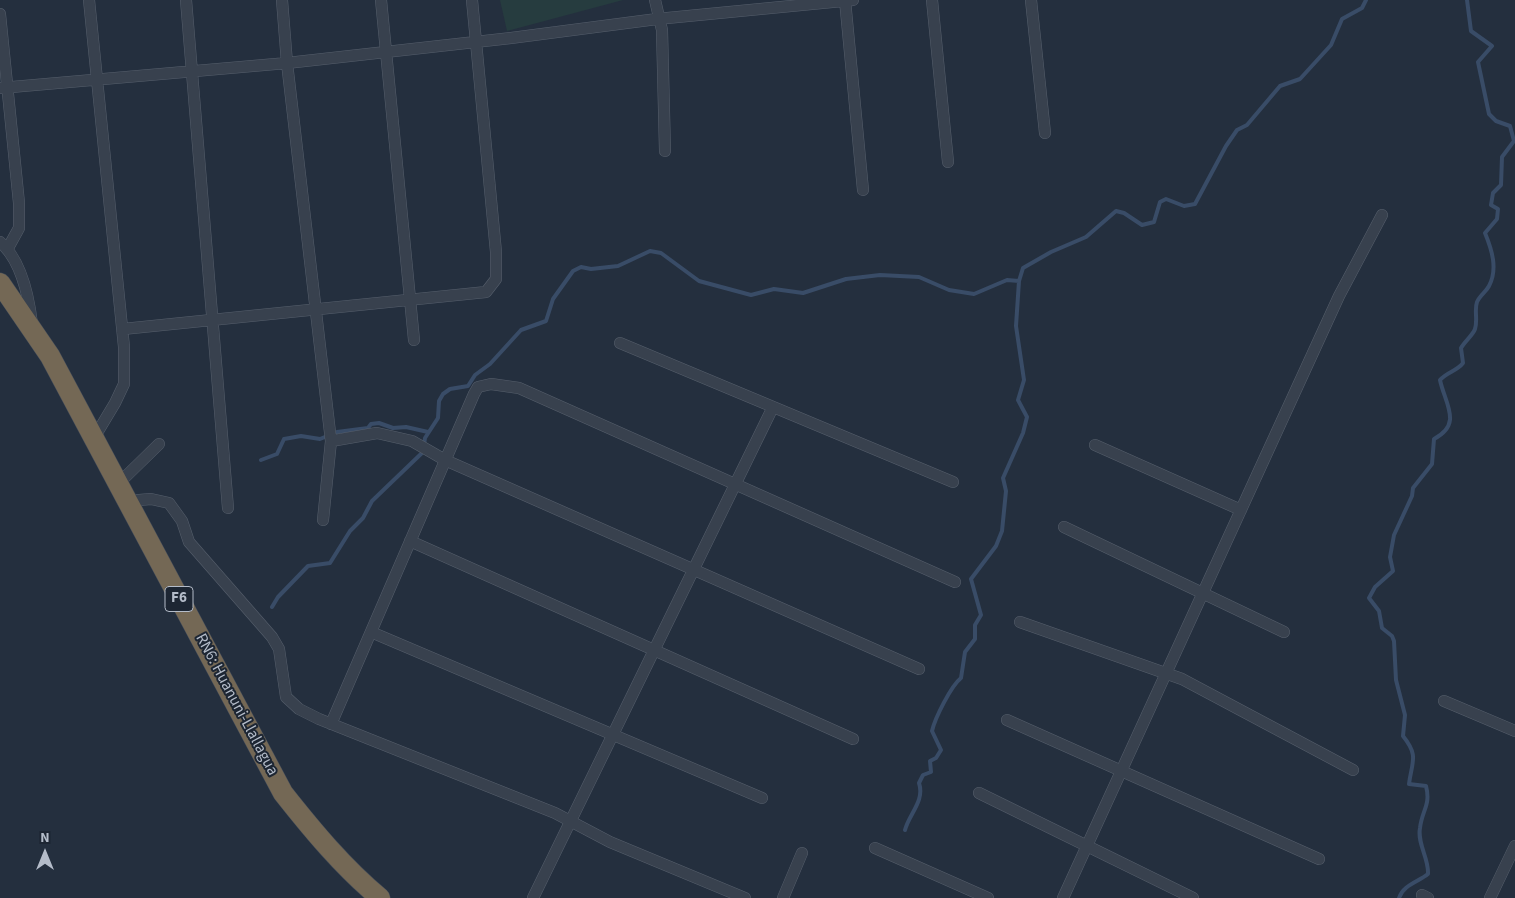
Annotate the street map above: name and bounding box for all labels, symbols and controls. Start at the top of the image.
road number: F6 [165,586,193,612]
street label: RN6: Huanuni-Llallagua [190,631,282,779]
north arrow [20,828,70,878]
text: N [40,828,50,848]

